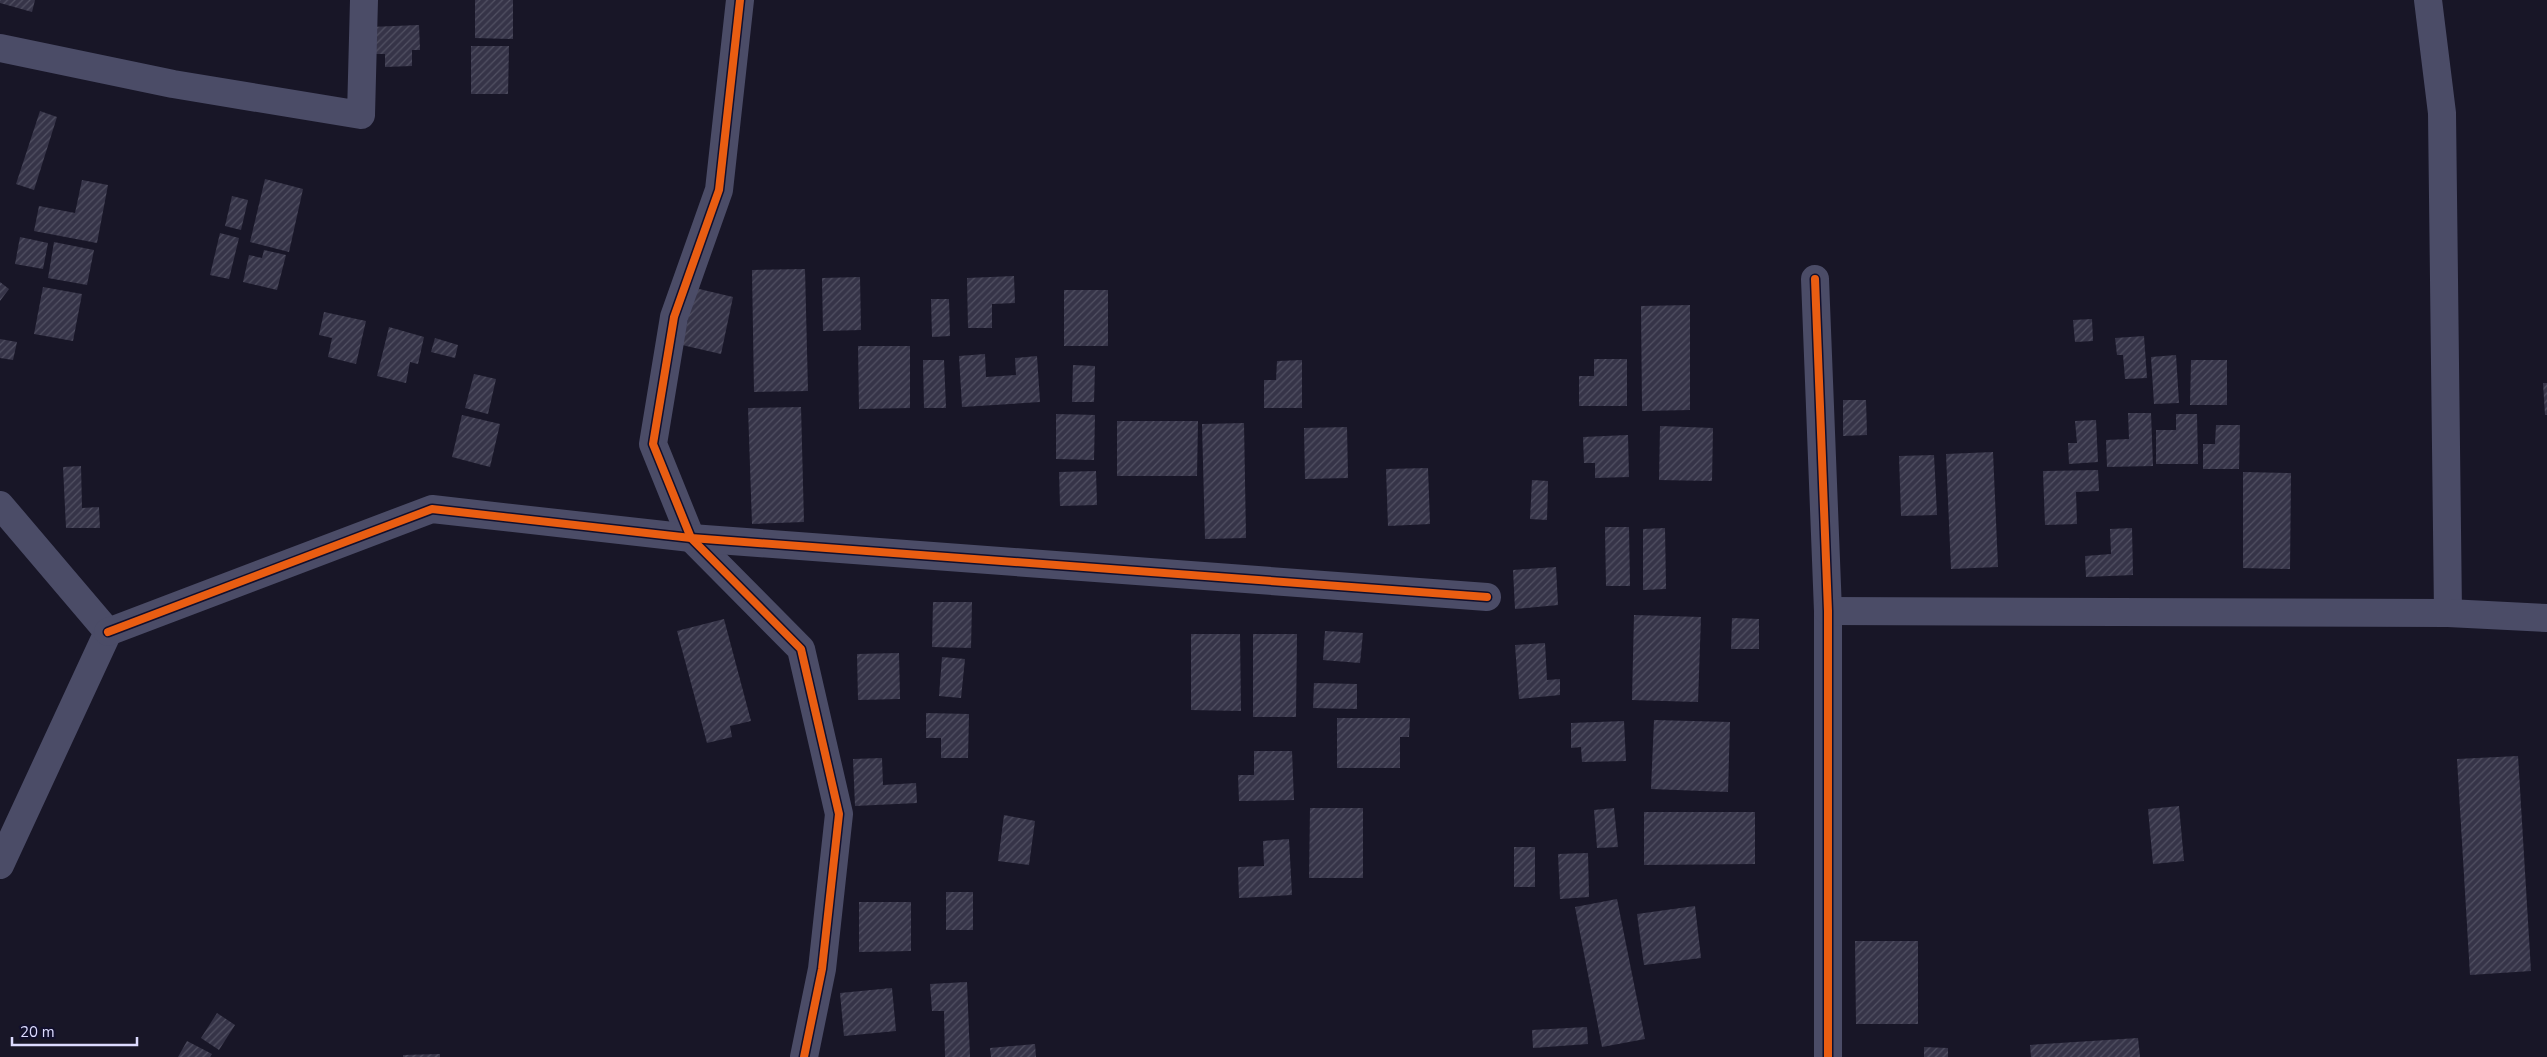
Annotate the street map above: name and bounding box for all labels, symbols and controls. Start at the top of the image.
scale bar [12,1014,138,1046]
text: 20 m [20,1022,55,1042]

